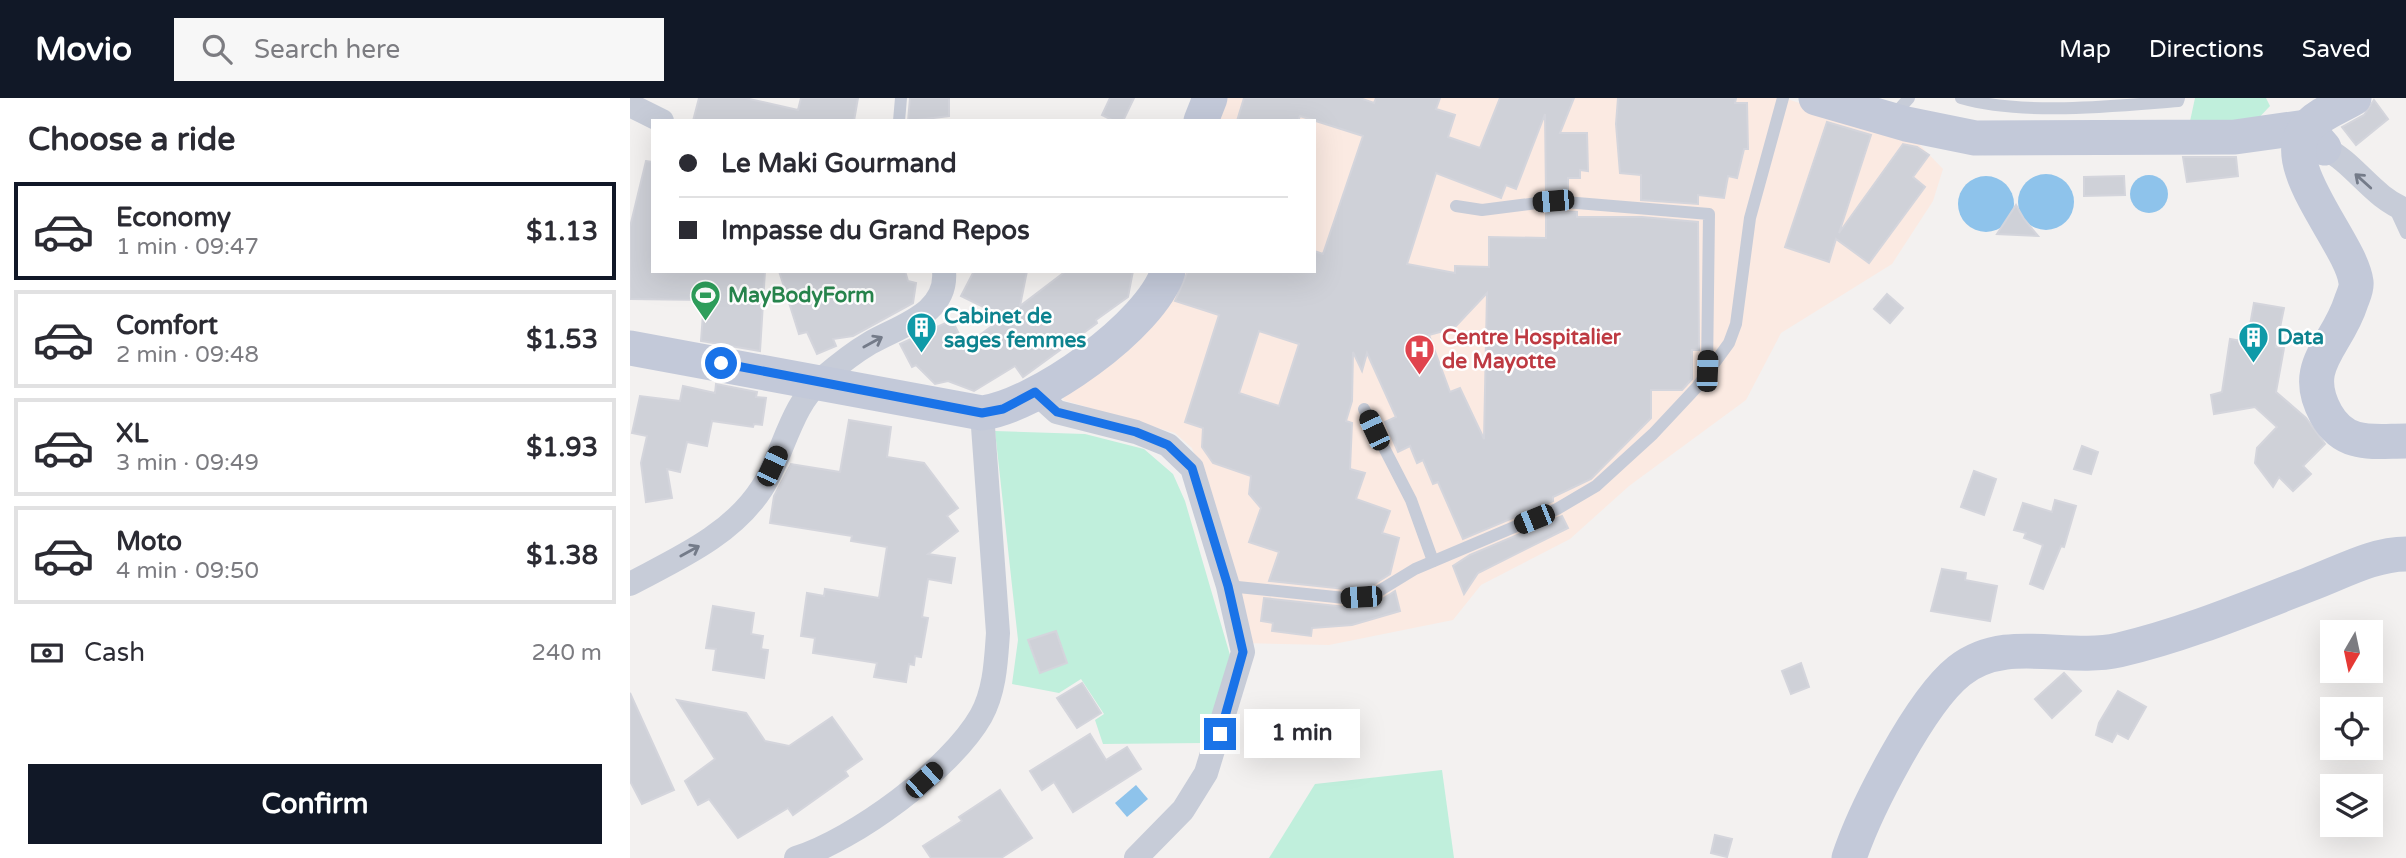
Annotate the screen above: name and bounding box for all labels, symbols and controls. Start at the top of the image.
search box [174,18,664,81]
text: Movio [35,30,132,69]
icon: search [198,30,236,68]
text: Search here [254,34,400,65]
text: Map [2059,35,2111,64]
text: Directions [2149,35,2264,64]
text: Saved [2302,35,2371,64]
text: Choose a ride [28,121,235,159]
text: Le Maki Gourmand [721,148,957,179]
one-way arrow [2354,173,2372,189]
car [1532,189,1575,213]
icon: car [32,200,95,263]
text: Economy [116,202,231,233]
text: Impasse du Grand Repos [721,215,1030,246]
text: $1.13 [526,216,598,247]
text: 1 min · 09:47 [116,233,259,261]
sports icon: MayBodyForm [688,278,722,322]
place label: MayBodyForm [728,283,875,308]
place label: Cabinet de sages femmes [944,304,1086,353]
icon: car [32,308,95,371]
text: Comfort [116,310,218,341]
building icon: Cabinet de sages femmes [904,311,938,355]
building icon: Data [2237,320,2271,364]
text: $1.53 [526,324,598,355]
place label: Centre Hospitalier de Mayotte [1442,325,1622,374]
place label: Data [2277,325,2324,350]
hospital icon: Centre Hospitalier de Mayotte [1402,332,1436,376]
one-way arrow [863,334,883,348]
text: 2 min · 09:48 [116,341,259,369]
route start [705,347,737,379]
car [1696,350,1719,392]
car [1356,407,1393,453]
icon: car [32,416,95,479]
text: XL [116,418,148,449]
text: $1.93 [526,432,598,463]
car [754,443,791,489]
text: 3 min · 09:49 [116,449,259,477]
car [1511,501,1558,537]
icon: car [32,524,95,587]
text: Moto [116,526,182,557]
text: $1.38 [526,540,598,571]
one-way arrow [679,544,699,558]
text: 4 min · 09:50 [116,557,259,585]
car [1340,585,1383,609]
north arrow [2320,620,2384,682]
map controls [2320,620,2383,837]
icon: cash [28,634,66,672]
text: Cash [84,637,145,668]
text: 240 m [532,639,602,667]
button: locate [2320,697,2383,760]
callout: 1 min [1244,710,1360,758]
route end [1204,718,1236,750]
text: 1 min [1271,719,1333,747]
car [902,758,947,802]
button: Confirm [28,764,602,844]
button: layers [2320,774,2383,837]

